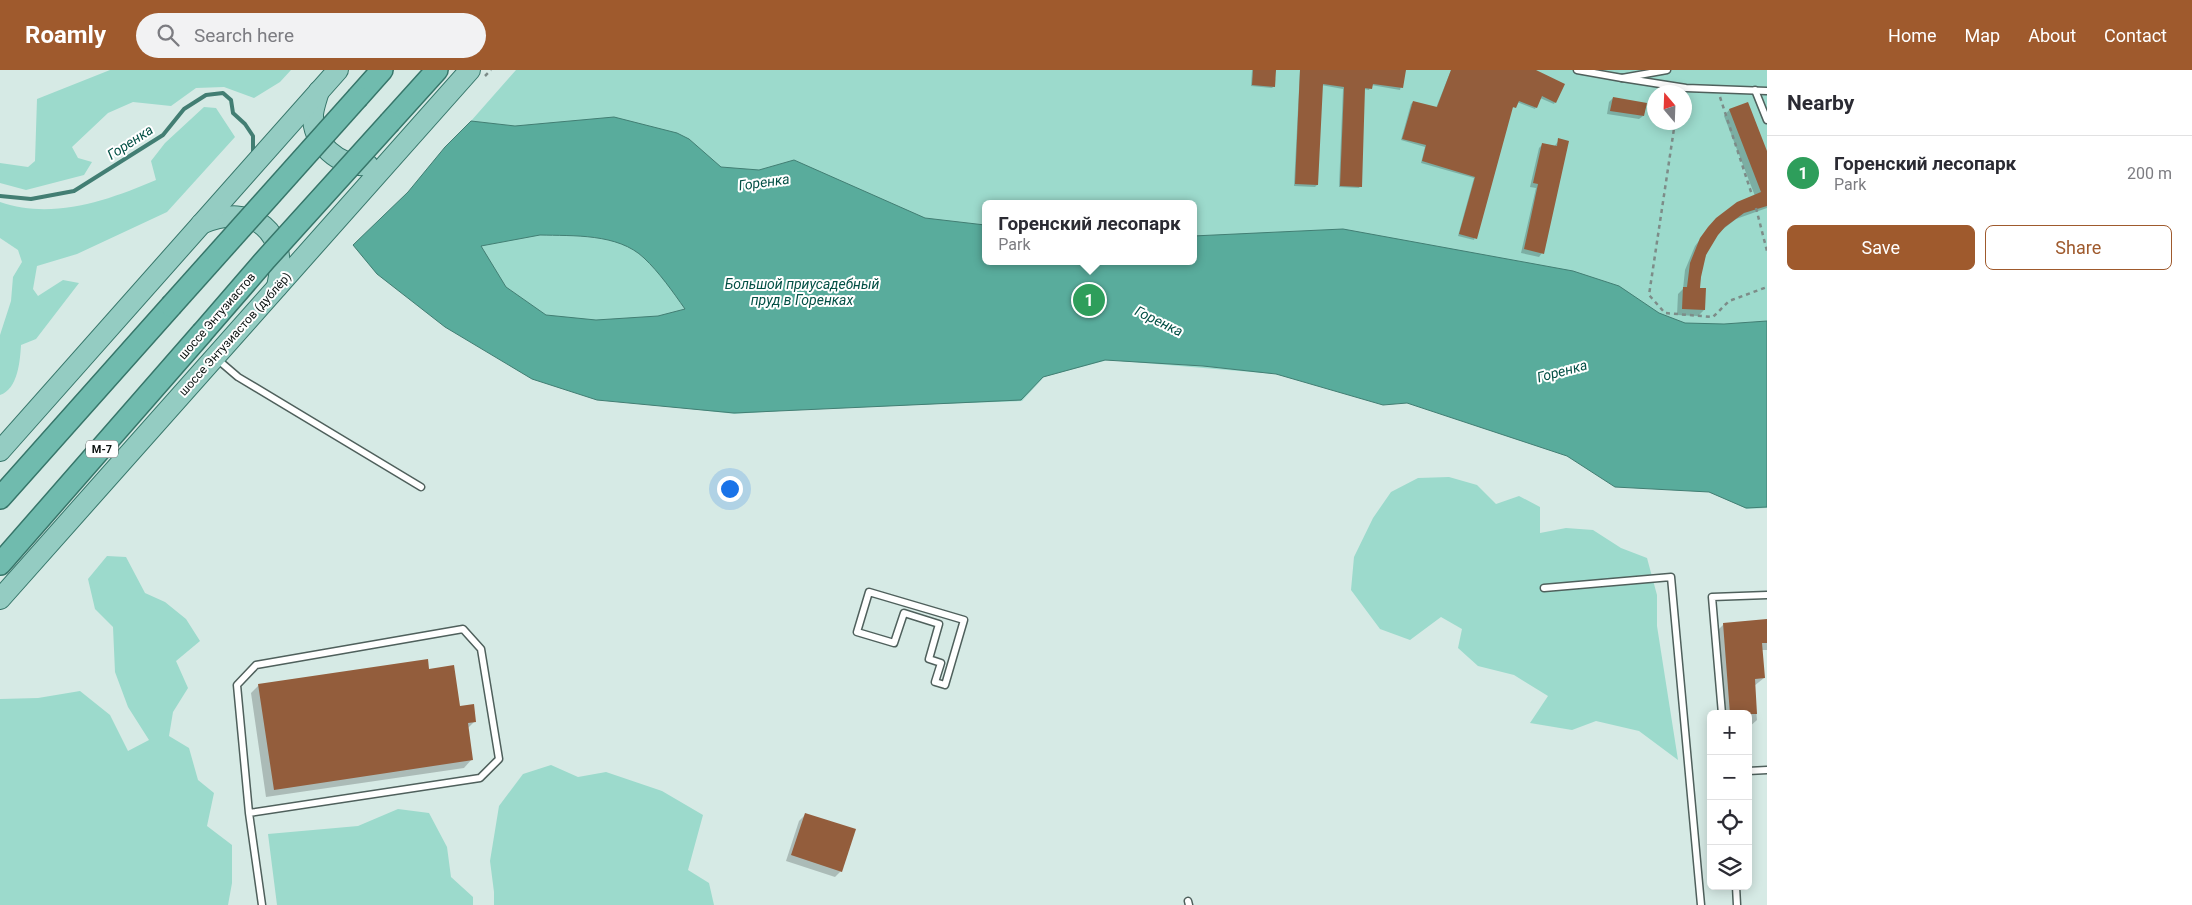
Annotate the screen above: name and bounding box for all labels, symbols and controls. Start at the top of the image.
search box [136,13,486,58]
text: Roamly [25,21,106,49]
icon: search [154,21,182,49]
text: Search here [194,24,294,47]
text: Home [1888,25,1937,46]
text: Map [1965,25,2000,46]
text: About [2028,25,2076,46]
text: Contact [2104,25,2167,46]
north arrow [1647,85,1692,130]
text: Nearby [1787,91,1854,115]
water label: Горенка [104,121,156,163]
text: Горенский лесопарк [1834,152,2016,175]
text: 1 [1798,164,1808,183]
text: 200 m [2127,164,2172,183]
water label: Горенка [737,171,791,193]
text: Park [1834,175,1866,194]
popup [982,200,1197,265]
text: Горенский лесопарк [998,212,1181,235]
button: Save [1787,225,1975,270]
button: Share [1985,225,2172,270]
text: Park [998,235,1031,254]
street label: шоссе Энтузиастов [176,270,258,362]
street label: шоссе Энтузиастов (дублёр) [176,270,294,398]
water label: Большой приусадебный пруд в Горенках [725,276,880,308]
pin: 1 [1073,281,1105,319]
water label: Горенка [1132,303,1186,339]
water label: Горенка [1535,357,1589,385]
road number: М-7 [86,440,118,458]
your location [717,476,743,502]
map controls [1707,710,1752,890]
button: + [1707,710,1752,755]
button: − [1707,755,1752,800]
button: locate [1707,800,1752,845]
button: layers [1707,845,1752,890]

